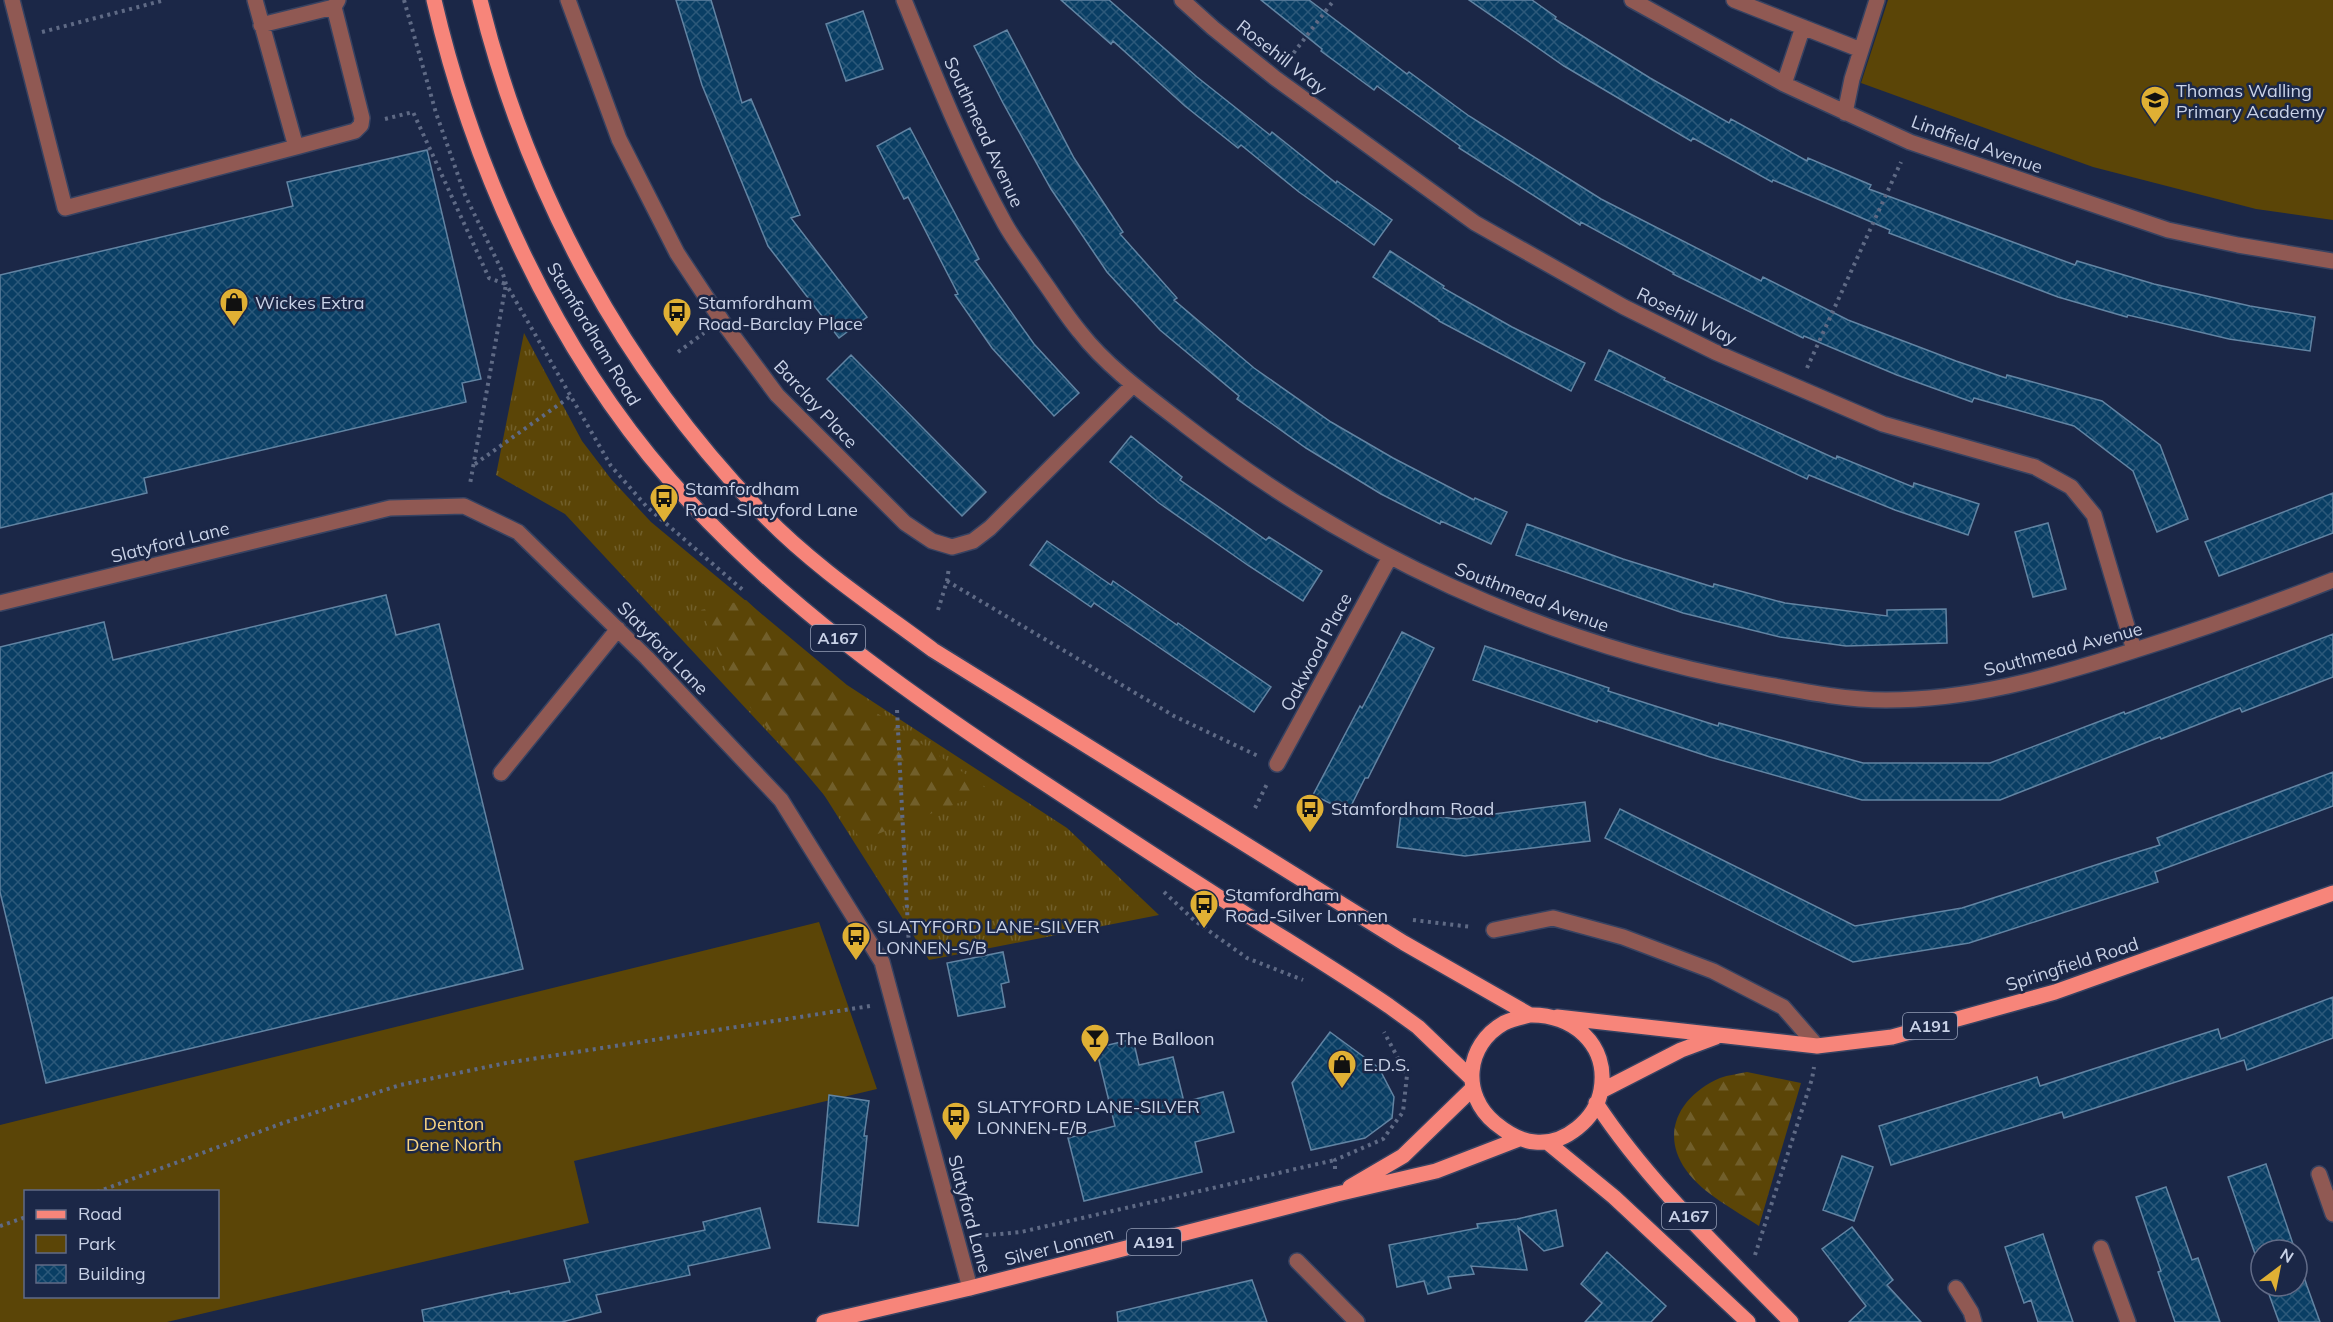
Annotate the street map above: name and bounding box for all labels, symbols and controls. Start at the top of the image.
street label: Rosehill Way [1232,15,1332,100]
street label: Southmead Avenue [939,53,1029,211]
place label: Thomas Walling Primary Academy [2176,79,2325,123]
school or university icon: Thomas Walling Primary Academy [2139,84,2171,126]
street label: Lindfield Avenue [1908,110,2046,178]
street label: Stamfordham Road [542,258,646,410]
street label: Rosehill Way [1633,282,1741,350]
shop icon: Wickes Extra [218,286,250,328]
place label: Wickes Extra [255,291,364,314]
place label: Stamfordham Road-Barclay Place [698,291,863,335]
bus stop icon: Stamfordham Road-Barclay Place [661,296,693,338]
street label: Barclay Place [769,355,863,453]
place label: Stamfordham Road-Slatyford Lane [685,477,858,521]
bus stop icon: Stamfordham Road-Slatyford Lane [648,482,680,524]
street label: Slatyford Lane [108,516,232,568]
street label: Southmead Avenue [1452,557,1612,637]
street label: Oakwood Place [1275,589,1357,715]
street label: Slatyford Lane [613,596,713,700]
street label: Southmead Avenue [1981,617,2145,681]
road number: A167 [811,625,865,651]
bus stop icon: Stamfordham Road [1294,792,1326,834]
place label: Stamfordham Road [1331,797,1494,820]
place label: Stamfordham Road-Silver Lonnen [1225,883,1388,927]
bus stop icon: Stamfordham Road-Silver Lonnen [1188,888,1220,930]
place label: SLATYFORD LANE-SILVER LONNEN-S/B [877,915,1100,959]
bus stop icon: SLATYFORD LANE-SILVER LONNEN-S/B [840,920,872,962]
street label: Springfield Road [2003,932,2141,996]
road number: A191 [1903,1013,1957,1039]
bar icon: The Balloon [1079,1022,1111,1064]
place label: The Balloon [1116,1027,1215,1050]
shop icon: E.D.S. [1326,1048,1358,1090]
place label: E.D.S. [1363,1053,1410,1076]
place label: SLATYFORD LANE-SILVER LONNEN-E/B [977,1095,1200,1139]
bus stop icon: SLATYFORD LANE-SILVER LONNEN-E/B [940,1100,972,1142]
park label: Denton Dene North [406,1112,502,1156]
street label: Slatyford Lane [943,1152,997,1276]
legend [24,1190,219,1298]
text: Road [78,1202,122,1225]
road number: A167 [1662,1203,1716,1229]
street label: Silver Lonnen [1002,1221,1116,1271]
road number: A191 [1127,1229,1181,1255]
text: Park [78,1232,117,1255]
north arrow [2249,1238,2309,1298]
text: N [2277,1244,2297,1267]
text: Building [78,1262,146,1285]

